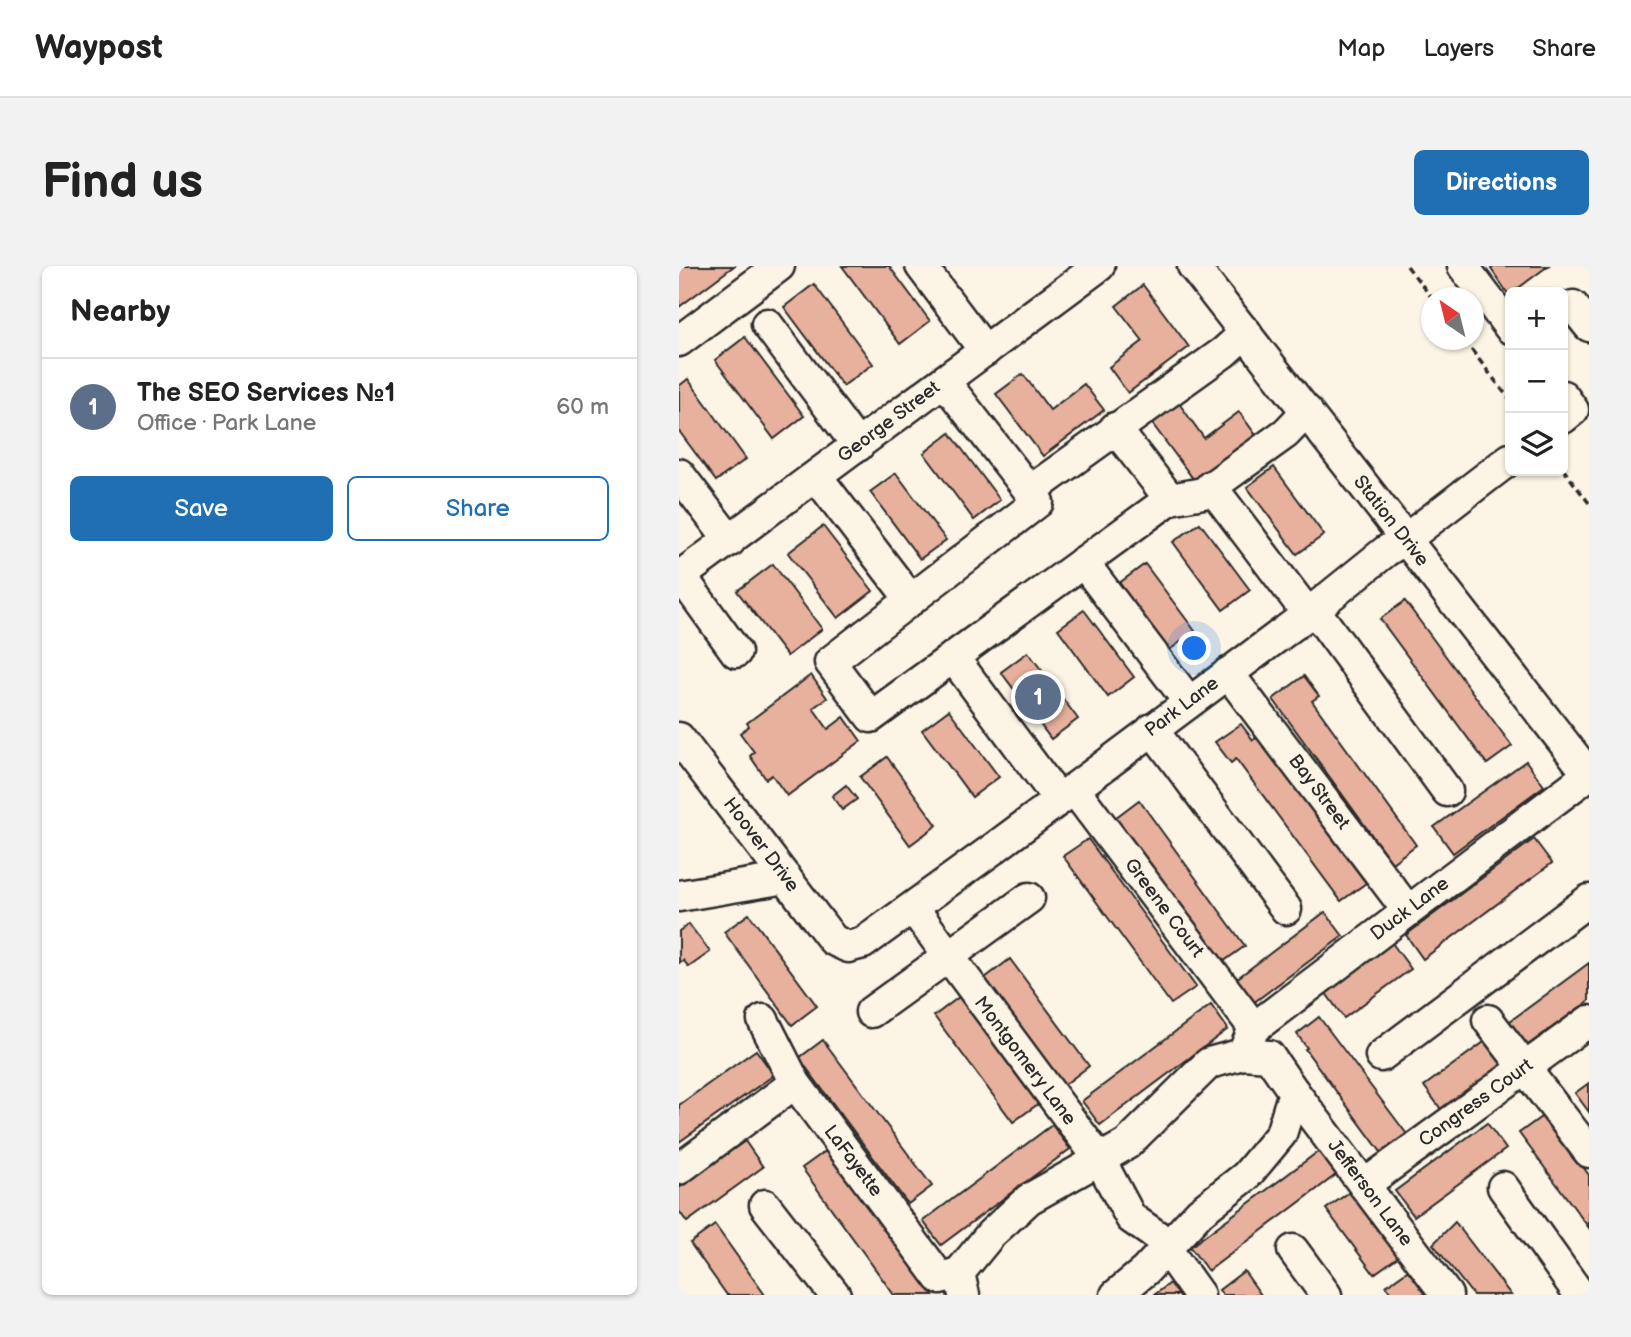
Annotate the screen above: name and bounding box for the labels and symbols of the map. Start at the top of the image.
north arrow [1421,287,1484,350]
street label: George Street [833,376,945,468]
street label: Station Drive [1348,471,1434,571]
your location [1177,631,1211,665]
pin: 1 [1015,671,1061,723]
street label: Park Lane [1141,672,1223,742]
street label: Bay Street [1283,750,1355,834]
street label: Hoover Drive [718,793,804,897]
street label: Greene Court [1119,854,1209,962]
street label: Duck Lane [1366,872,1454,946]
street label: Montgomery Lane [969,992,1081,1130]
street label: Congress Court [1415,1054,1538,1152]
street label: LaFayette [819,1121,887,1201]
street label: Jefferson Lane [1322,1135,1418,1251]

